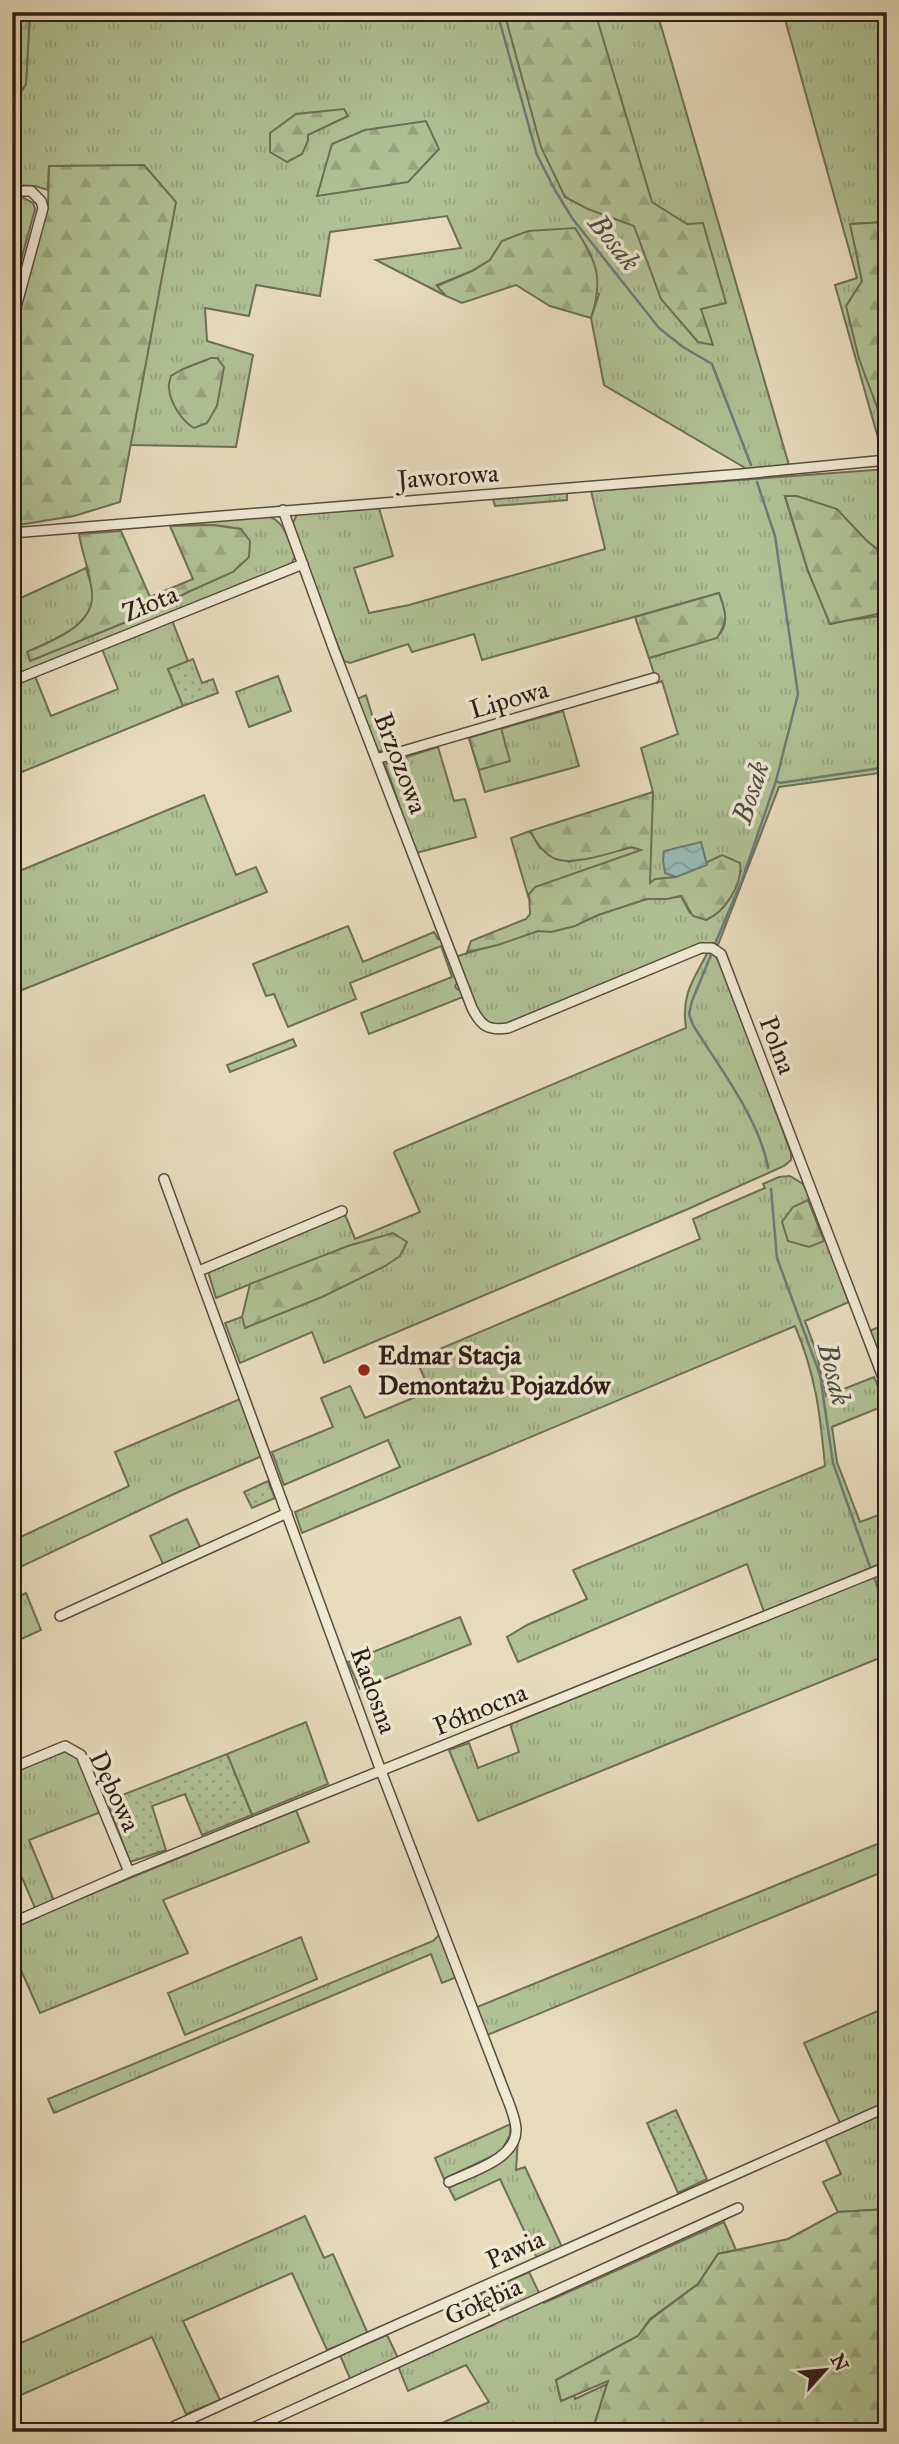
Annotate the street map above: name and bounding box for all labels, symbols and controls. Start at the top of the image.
water label: Bosak [580,205,648,278]
street label: Jaworowa [393,456,500,496]
street label: Złota [118,578,182,628]
street label: Lipowa [466,673,552,725]
street label: Brzozowa [367,708,435,818]
water label: Bosak [723,756,777,830]
street label: Polna [752,1011,804,1079]
water label: Bosak [809,1337,859,1410]
place label: Edmar Stacja Demontażu Pojazdów [378,1339,611,1401]
marker: Edmar Stacja Demontażu Pojazdów [356,1362,372,1378]
street label: Radosna [344,1642,404,1738]
street label: Północna [429,1676,531,1742]
street label: Dębowa [83,1746,147,1836]
street label: Pawia [481,2222,549,2276]
street label: Gołębia [440,2270,526,2332]
north arrow [790,2336,860,2406]
text: N [826,2350,854,2375]

